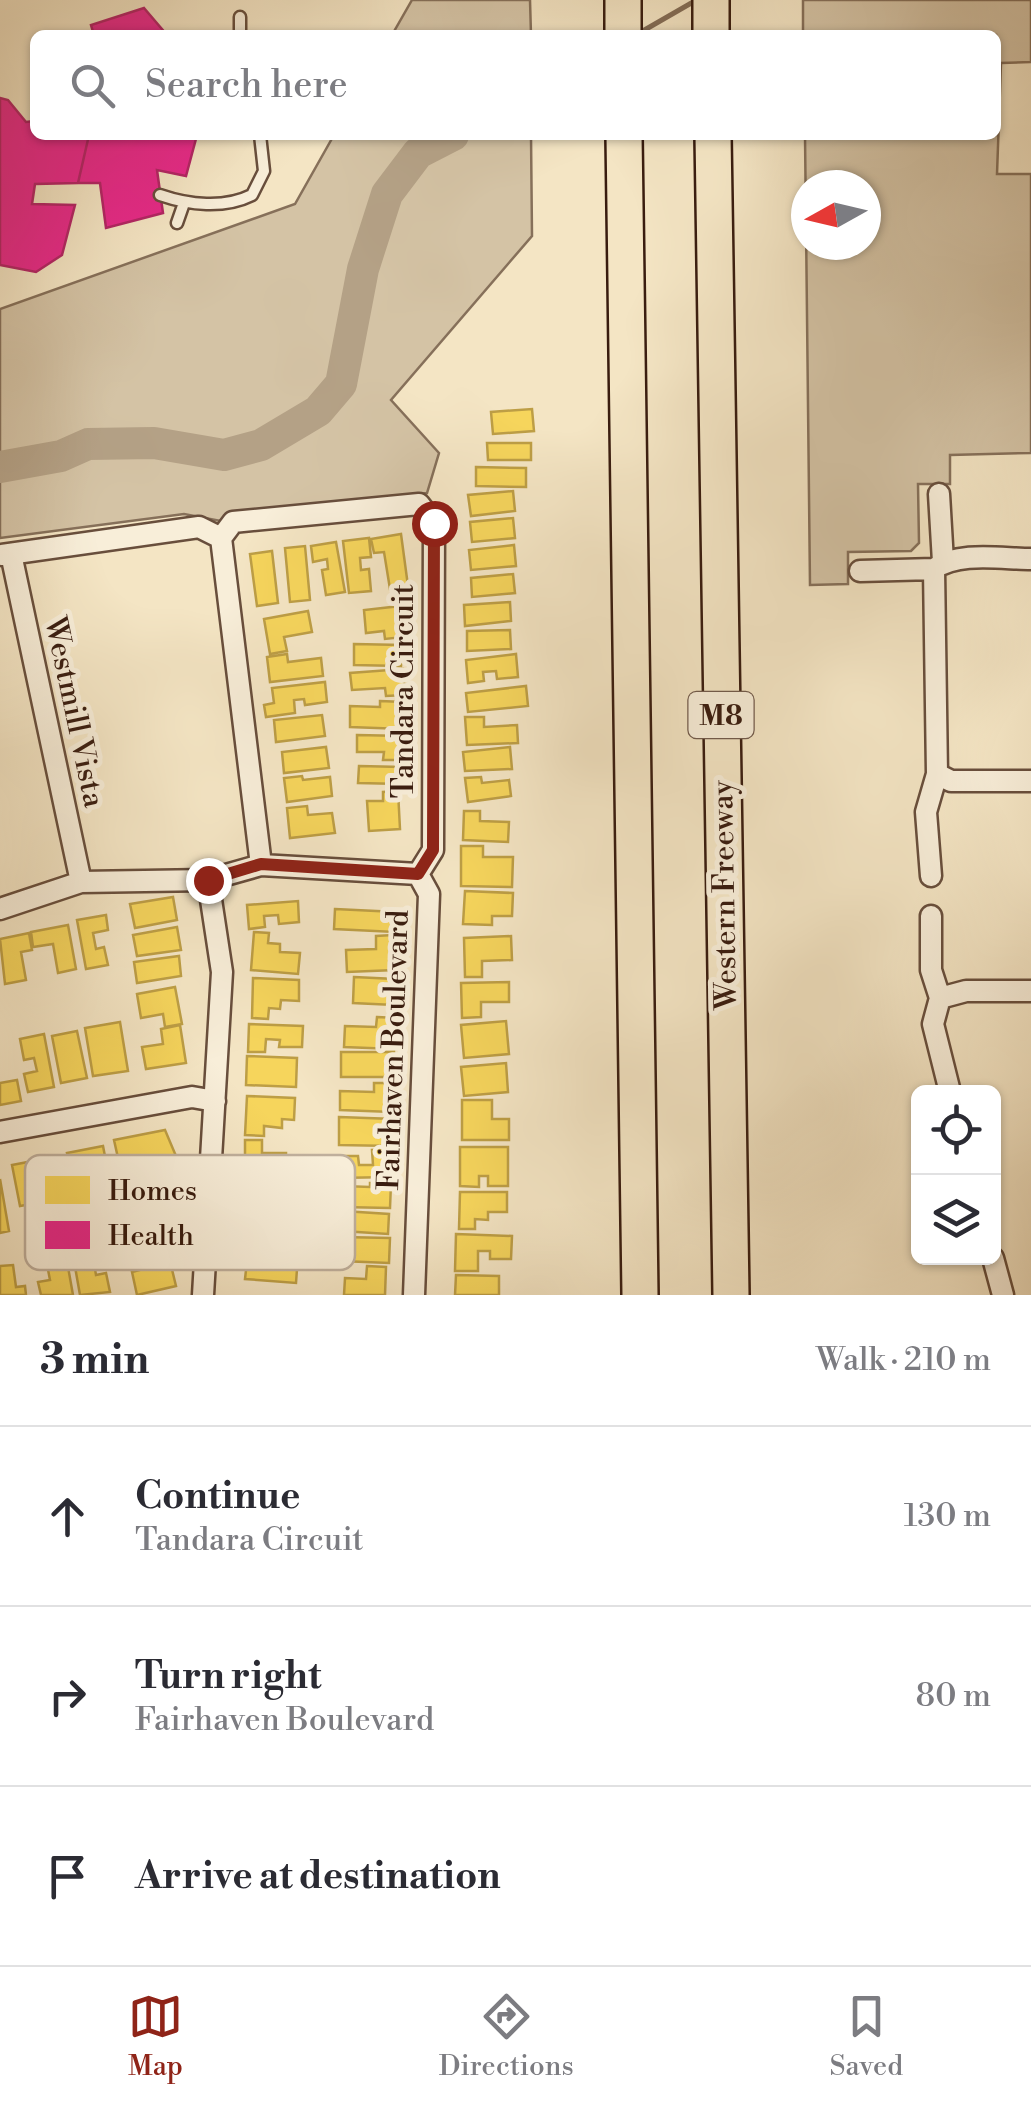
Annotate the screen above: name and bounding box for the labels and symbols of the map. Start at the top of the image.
north arrow [791,170,881,260]
route start [412,501,458,547]
street label: Tandara Circuit [385,583,423,798]
street label: Westmill Vista [35,612,113,812]
road number: M8 [688,692,754,738]
street label: Western Freeway [704,779,746,1011]
route end [186,858,232,904]
street label: Fairhaven Boulevard [370,909,418,1191]
legend [25,1155,355,1270]
text: Homes [108,1174,197,1209]
text: Health [108,1219,194,1254]

